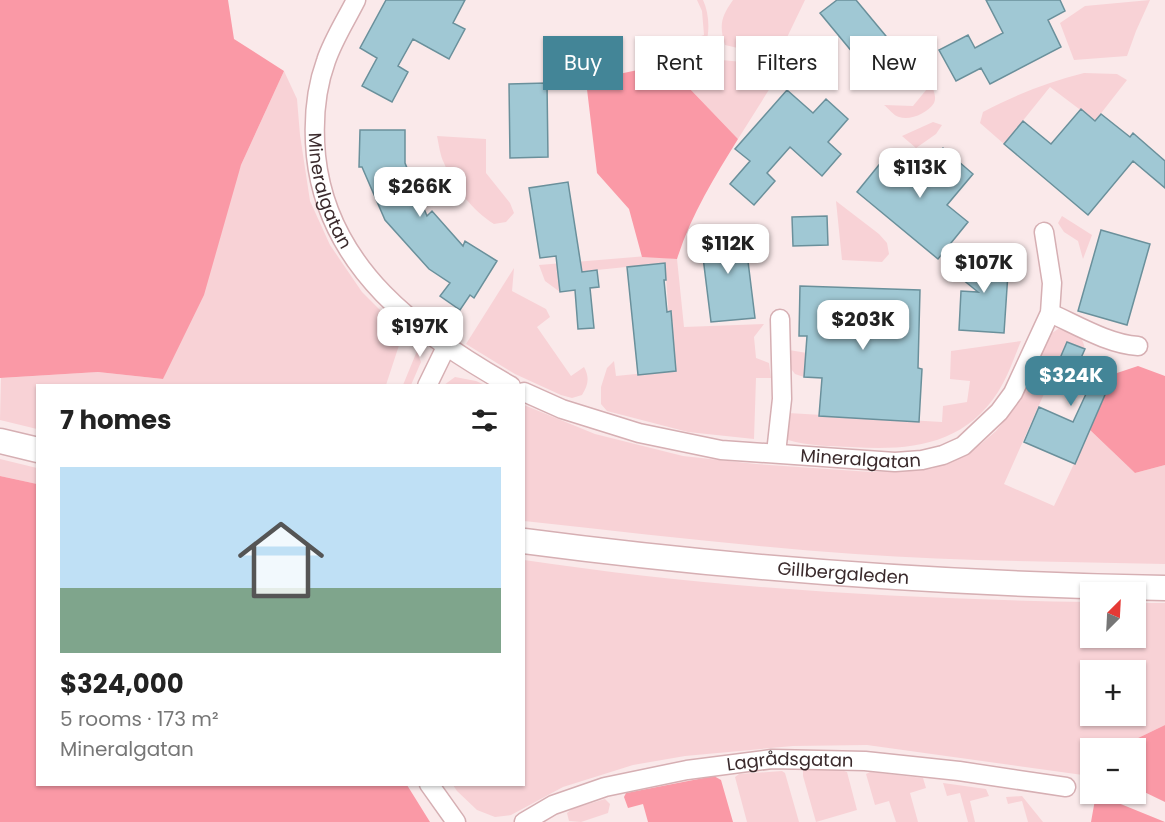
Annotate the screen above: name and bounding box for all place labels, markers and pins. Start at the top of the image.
pin: $113K [878,148,962,199]
pin: $266K [378,167,462,218]
pin: $112K [686,224,770,275]
pin: $107K [942,243,1026,294]
pin: $203K [821,300,905,351]
pin: $197K [378,307,462,358]
pin: $324K [1029,356,1113,407]

